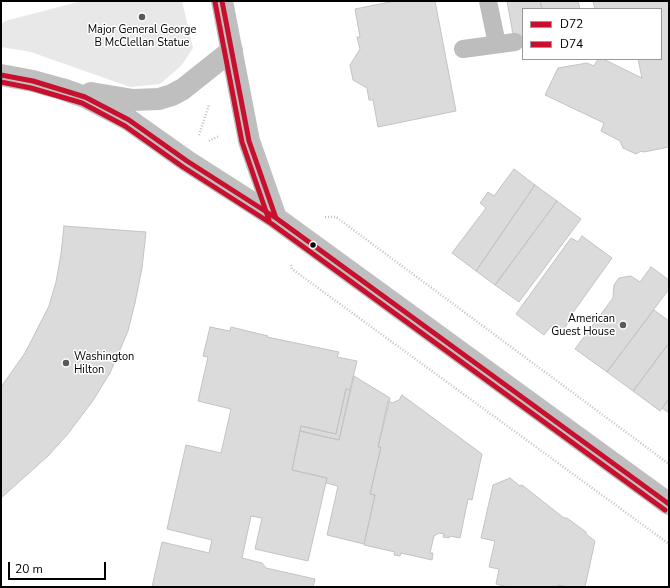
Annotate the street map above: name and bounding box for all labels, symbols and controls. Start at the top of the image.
legend [522,8,662,60]
marker: Major General George B McClellan Statue [137,12,147,22]
text: D72 [560,16,583,32]
place label: Major General George B McClellan Statue [88,23,196,49]
text: D74 [560,36,583,52]
unlabelled marker [308,240,318,250]
place label: American Guest House [551,312,615,338]
marker: American Guest House [618,320,628,330]
place label: Washington Hilton [74,350,134,376]
marker: Washington Hilton [61,358,71,368]
scale bar [10,554,108,580]
text: 20 m [15,561,43,577]

